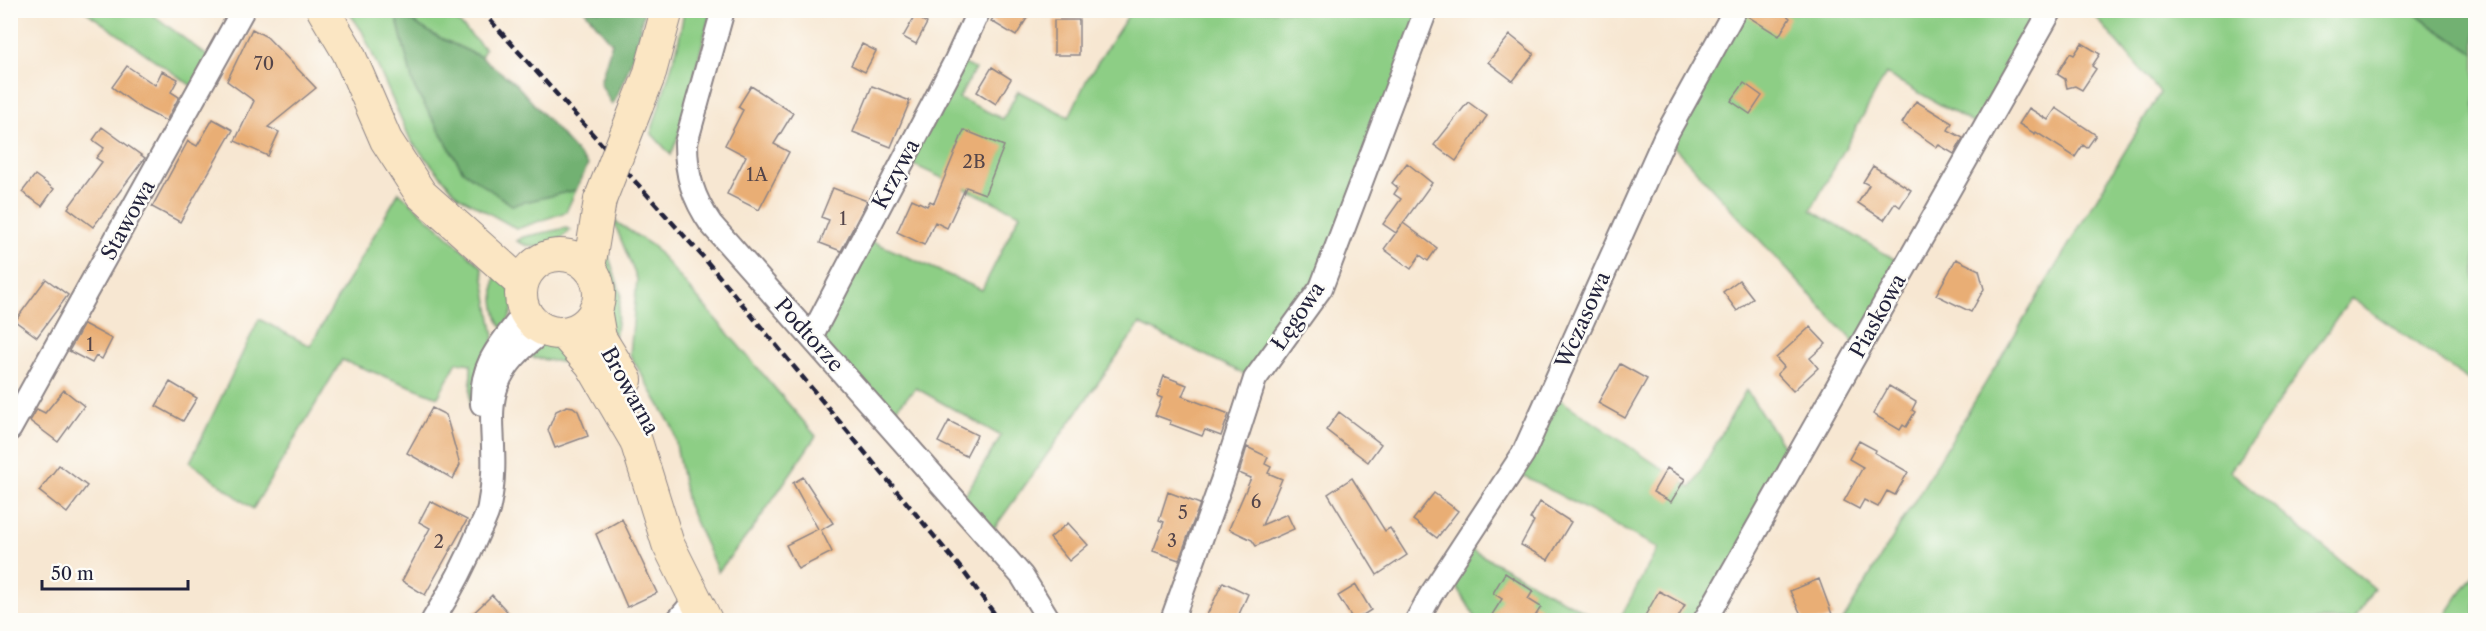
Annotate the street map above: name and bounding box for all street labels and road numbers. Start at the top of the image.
street label: Krzywa [867,134,925,213]
street label: Stawowa [95,175,160,264]
street label: Wczasowa [1550,267,1615,373]
street label: Piaskowa [1844,269,1911,362]
street label: Łęgowa [1266,276,1330,354]
street label: Podtorze [770,293,849,377]
street label: Browarna [596,343,665,440]

